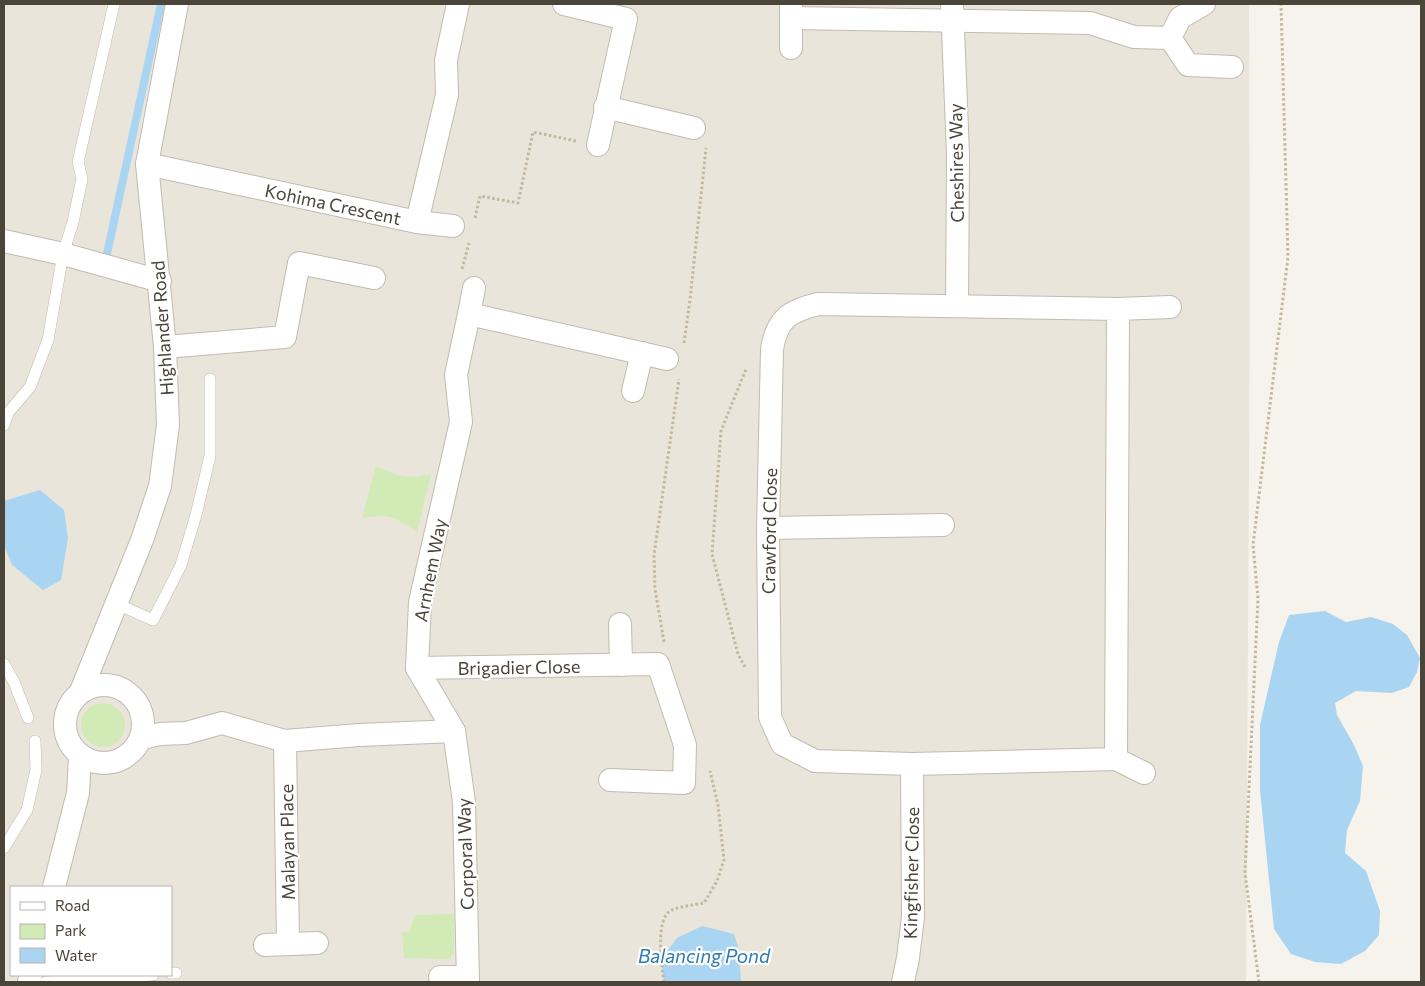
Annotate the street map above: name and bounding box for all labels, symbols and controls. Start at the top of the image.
street label: Cheshires Way [944,103,968,223]
street label: Kohima Crescent [263,179,403,229]
street label: Highlander Road [146,260,178,396]
street label: Crawford Close [757,468,781,594]
street label: Arnhem Way [409,516,451,624]
street label: Brigadier Close [457,655,581,679]
street label: Malayan Place [275,784,299,900]
street label: Corporal Way [452,798,478,910]
street label: Kingfisher Close [899,807,923,939]
legend [10,886,172,976]
text: Road [55,896,90,914]
text: Park [55,921,86,939]
water label: Balancing Pond [638,944,771,967]
text: Water [55,946,97,964]

